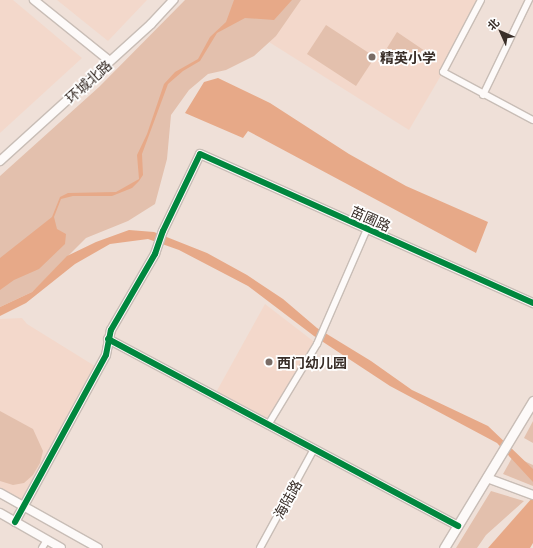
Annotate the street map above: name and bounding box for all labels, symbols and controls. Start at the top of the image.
north arrow [481,12,521,52]
text: 北 [483,14,502,33]
place label: 精英小学 [380,49,436,65]
marker: 精英小学 [367,52,377,62]
street label: 环城北路 [62,56,114,106]
street label: 苗圃路 [348,202,394,234]
place label: 西门幼儿园 [277,354,347,370]
marker: 西门幼儿园 [264,357,274,367]
street label: 海陆路 [269,477,305,521]

